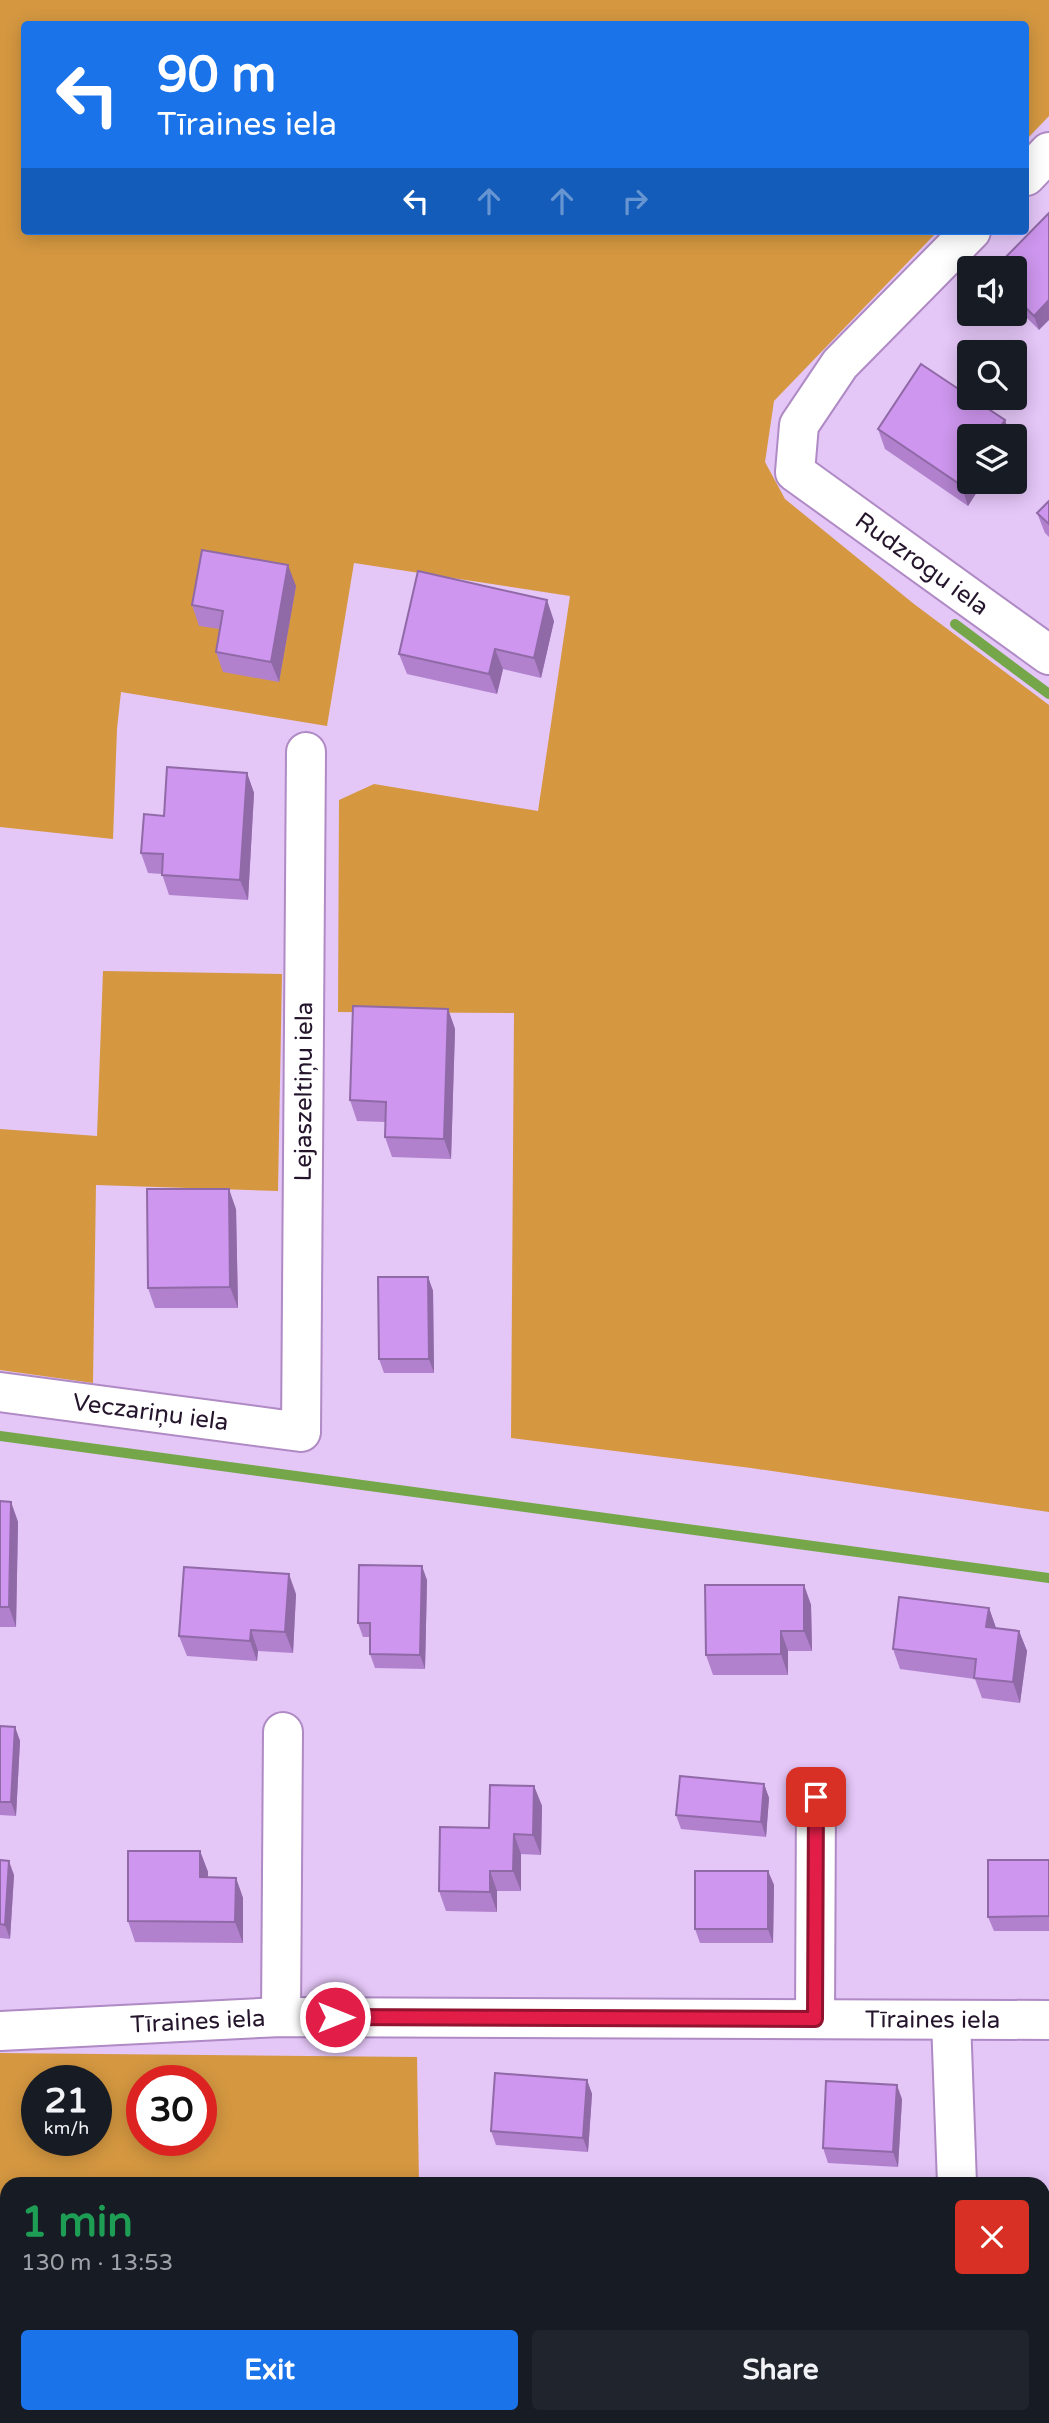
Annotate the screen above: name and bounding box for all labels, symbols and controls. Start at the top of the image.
text: 90 m [157,46,276,105]
icon: left [42,49,133,140]
text: Tīraines iela [157,106,337,144]
icon: left [397,182,435,220]
icon: ahead [470,182,508,220]
icon: ahead [543,182,581,220]
icon: right [616,182,654,220]
map controls [957,256,1027,494]
button: sound [957,256,1027,326]
button: search [957,340,1027,410]
button: layers [957,424,1027,494]
street label: Rudzrogu iela [849,506,994,622]
street label: Lejaszeltiņu iela [289,1002,319,1182]
street label: Veczariņu iela [71,1388,230,1437]
pin [786,1767,846,1827]
icon: arrive [797,1778,835,1816]
position arrow [298,1980,372,2054]
street label: Tīraines iela [130,2004,266,2039]
street label: Tīraines iela [865,2005,1000,2035]
speed limit sign: 30 [126,2065,217,2156]
text: 21 [45,2080,88,2122]
text: km/h [44,2117,89,2139]
text: 1 min [21,2197,133,2248]
button: close [955,2200,1029,2274]
text: 130 m · 13:53 [21,2249,173,2277]
button: Exit [21,2330,518,2410]
button: Share [532,2330,1029,2410]

